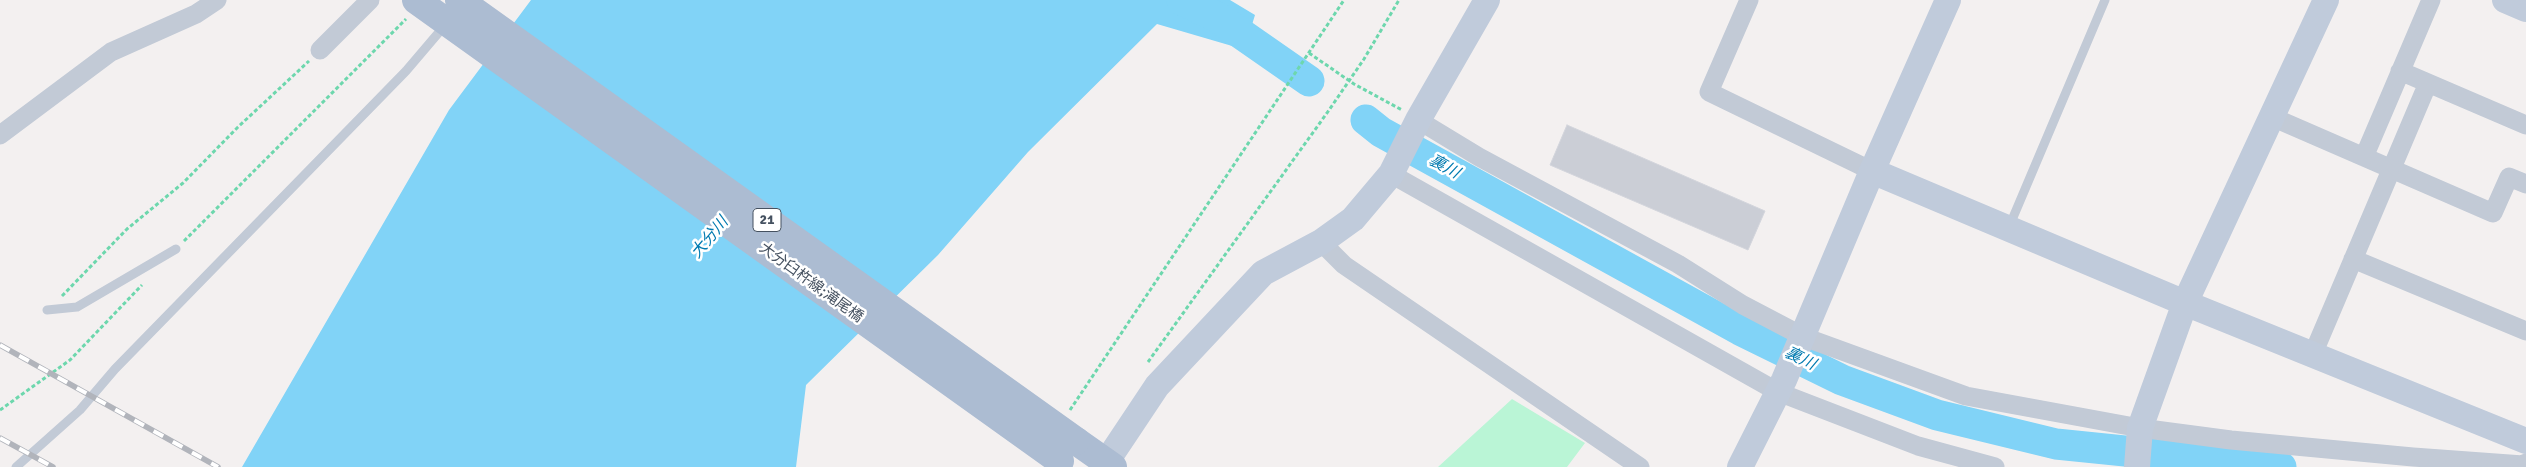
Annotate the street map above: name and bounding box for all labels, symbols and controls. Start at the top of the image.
water label: 裏川 [1425,151,1463,183]
road number: 21 [753,208,781,232]
water label: 大分川 [687,213,733,263]
street label: 大分臼杵線;滝尾橋 [756,239,866,327]
water label: 裏川 [1781,343,1819,375]

